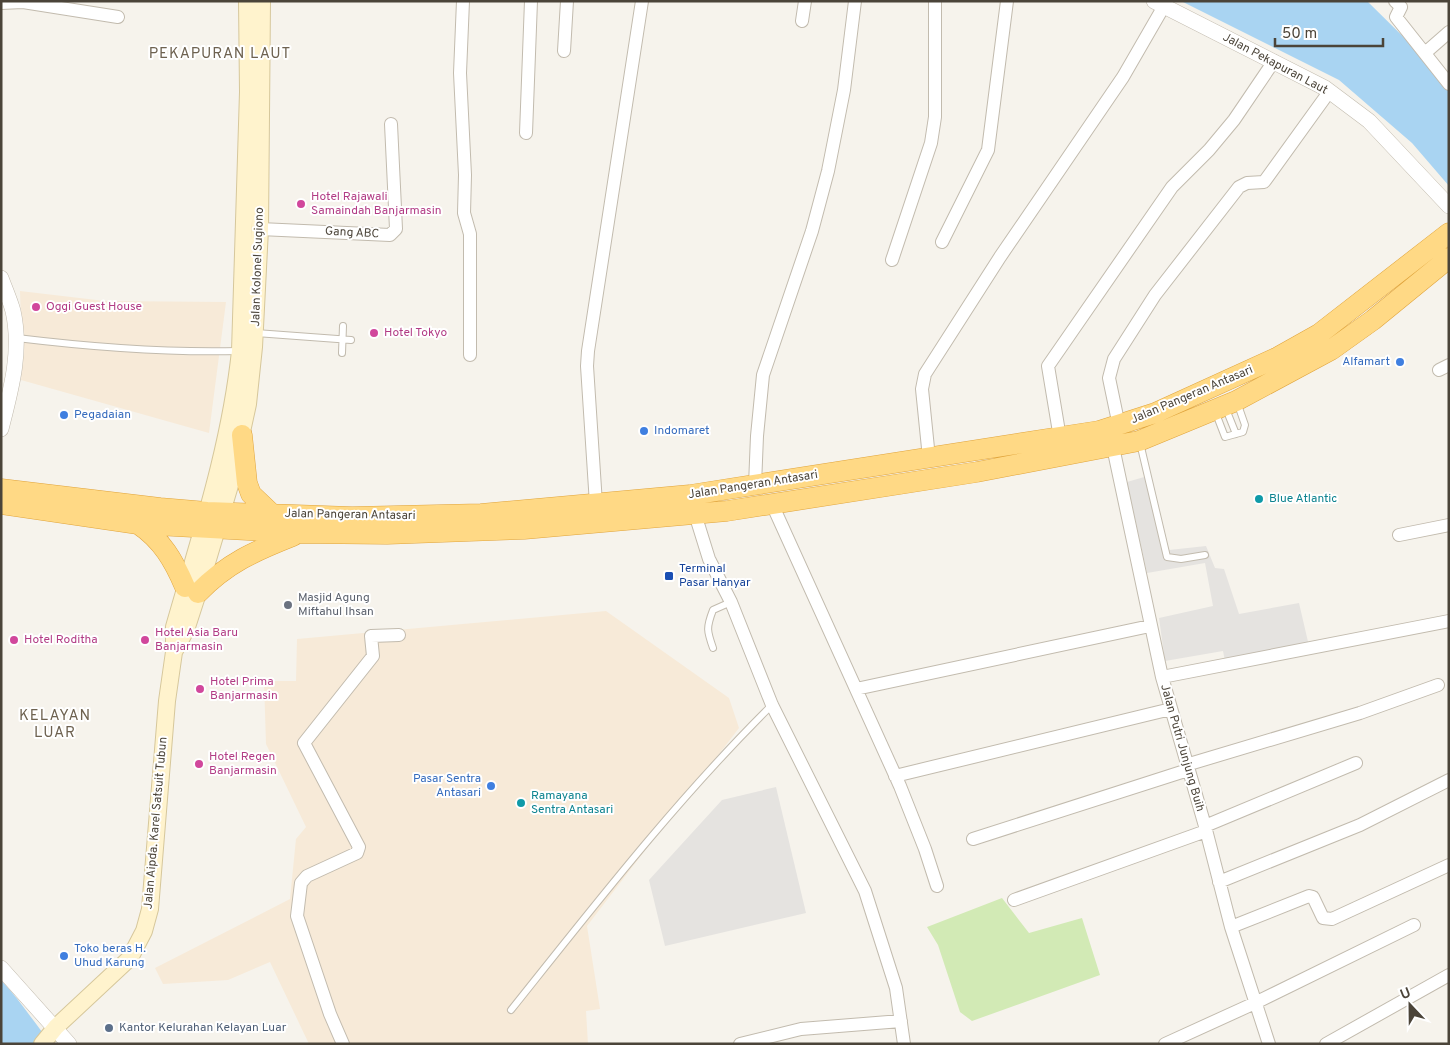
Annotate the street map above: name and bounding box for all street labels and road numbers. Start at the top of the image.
street label: Jalan Pekapuran Laut [1220,29,1330,99]
street label: Jalan Kolonel Sugiono [248,207,268,327]
street label: Gang ABC [325,224,380,242]
street label: Jalan Pangeran Antasari [1129,362,1255,428]
street label: Jalan Pangeran Antasari [687,467,819,503]
street label: Jalan Pangeran Antasari [284,506,416,524]
street label: Jalan Putri Junjung Buih [1156,682,1208,814]
street label: Jalan Aipda. Karel Satsuit Tubun [140,736,172,910]

